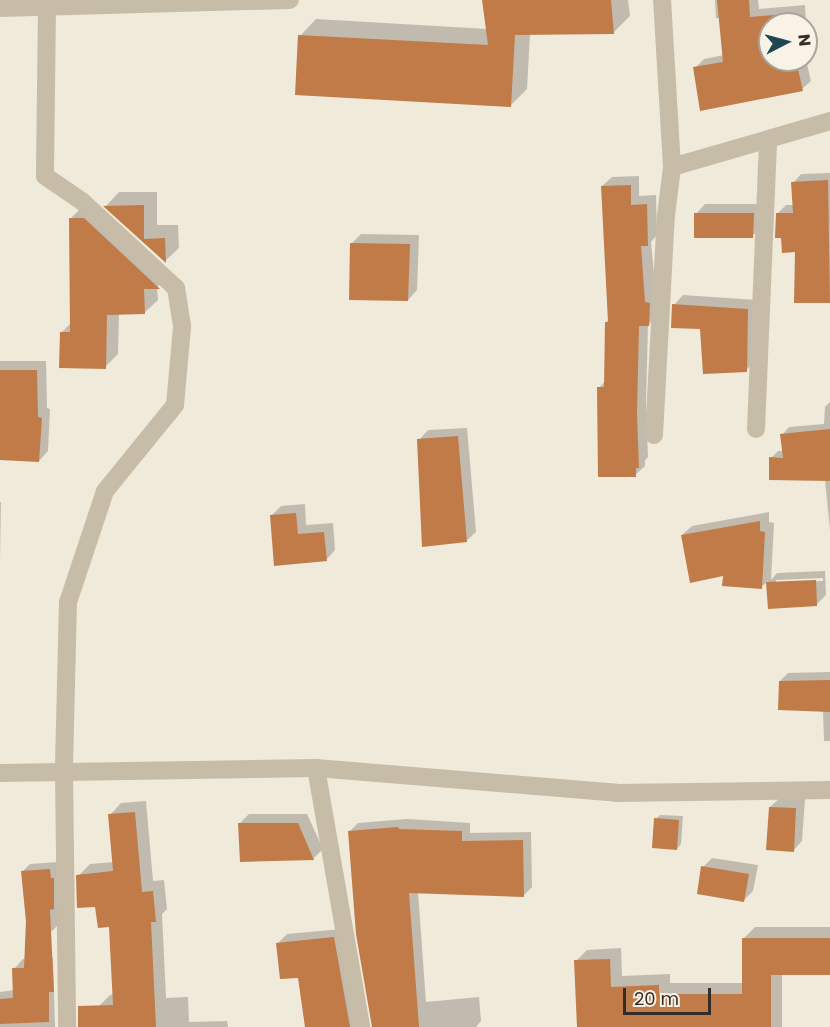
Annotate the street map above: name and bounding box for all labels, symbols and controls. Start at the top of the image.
north arrow [758,12,818,72]
text: N [792,33,816,47]
scale bar [626,976,714,1014]
text: 20 m [634,986,679,1011]

